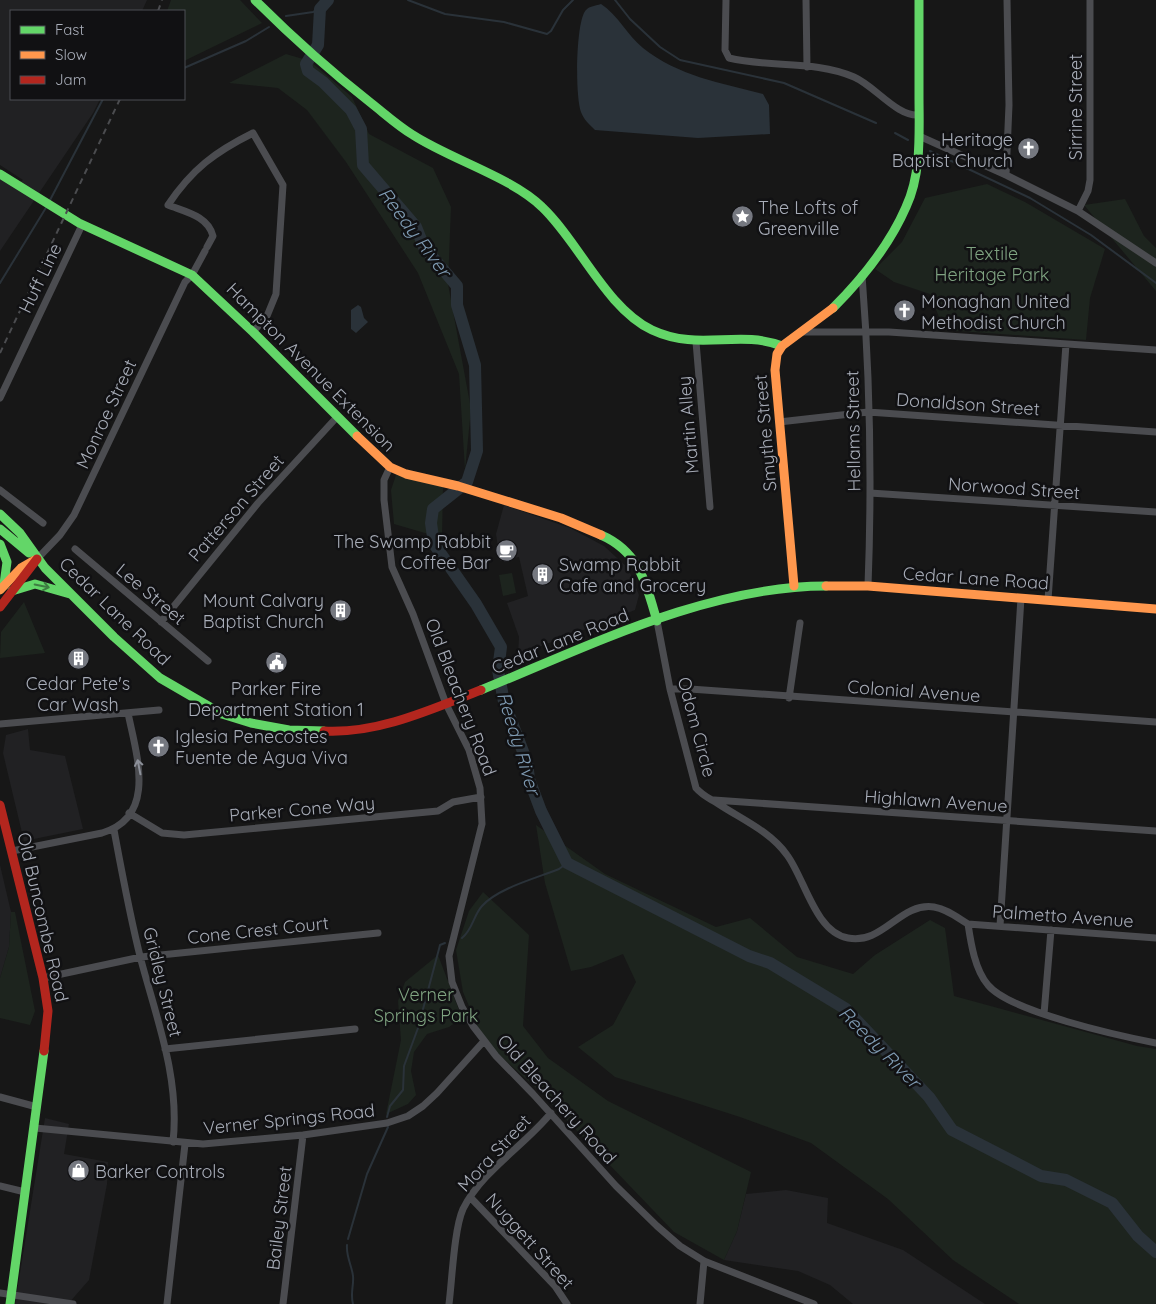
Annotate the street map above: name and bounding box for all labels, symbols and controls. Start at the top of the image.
legend [10,10,185,100]
text: Fast [55,20,84,39]
text: Slow [55,45,87,64]
street label: Sirrine Street [1064,54,1087,160]
text: Jam [55,70,86,89]
place label: Heritage Baptist Church [892,128,1013,172]
church icon: Heritage Baptist Church [1017,137,1041,161]
water label: Reedy River [373,182,458,284]
place label: The Lofts of Greenville [758,196,859,240]
place icon: The Lofts of Greenville [730,205,754,229]
street label: Huff Line [13,239,67,317]
park label: Textile Heritage Park [935,242,1049,286]
street label: Hampton Avenue Extension [222,278,400,456]
place label: Monaghan United Methodist Church [921,290,1070,334]
church icon: Monaghan United Methodist Church [893,299,917,323]
street label: Monroe Street [71,356,141,472]
street label: Hellams Street [840,370,866,492]
street label: Smythe Street [748,374,782,492]
street label: Martin Alley [672,375,704,475]
street label: Donaldson Street [895,388,1041,420]
street label: Patterson Street [183,450,289,566]
street label: Norwood Street [947,472,1081,504]
place label: The Swamp Rabbit Coffee Bar [333,530,491,574]
cafe icon: The Swamp Rabbit Coffee Bar [495,539,519,563]
street label: Cedar Lane Road [54,552,176,670]
place label: Swamp Rabbit Cafe and Grocery [559,553,706,597]
street label: Lee Street [111,558,191,630]
street label: Cedar Lane Road [902,561,1050,595]
building icon: Swamp Rabbit Cafe and Grocery [531,562,555,586]
one-way arrow [33,582,49,591]
place label: Mount Calvary Baptist Church [203,589,324,633]
building icon: Mount Calvary Baptist Church [328,598,352,622]
street label: Cedar Lane Road [488,603,632,679]
street label: Old Bleachery Road [420,615,502,779]
building icon: Cedar Pete's Car Wash [66,646,90,670]
public building icon: Parker Fire Department Station 1 [264,651,288,675]
place label: Cedar Pete's Car Wash [26,672,130,716]
street label: Odom Circle [673,674,721,780]
street label: Colonial Avenue [847,675,981,707]
place label: Parker Fire Department Station 1 [188,677,364,721]
water label: Reedy River [492,689,547,800]
place label: Iglesia Penecostes Fuente de Agua Viva [175,725,348,769]
church icon: Iglesia Penecostes Fuente de Agua Viva [147,734,171,758]
one-way arrow [133,759,143,775]
street label: Highlawn Avenue [864,785,1008,817]
street label: Parker Cone Way [228,791,376,827]
street label: Old Buncombe Road [12,830,74,1004]
street label: Palmetto Avenue [992,900,1134,932]
street label: Cone Crest Court [186,911,330,949]
street label: Gridley Street [138,925,188,1039]
park label: Verner Springs Park [374,983,478,1027]
water label: Reedy River [834,1001,928,1095]
street label: Old Bleachery Road [493,1029,621,1169]
street label: Verner Springs Road [202,1099,376,1139]
street label: Mora Street [452,1110,536,1196]
shop icon: Barker Controls [67,1159,91,1183]
place label: Barker Controls [95,1160,225,1183]
street label: Bailey Street [261,1165,297,1271]
street label: Nuggett Street [481,1188,579,1294]

